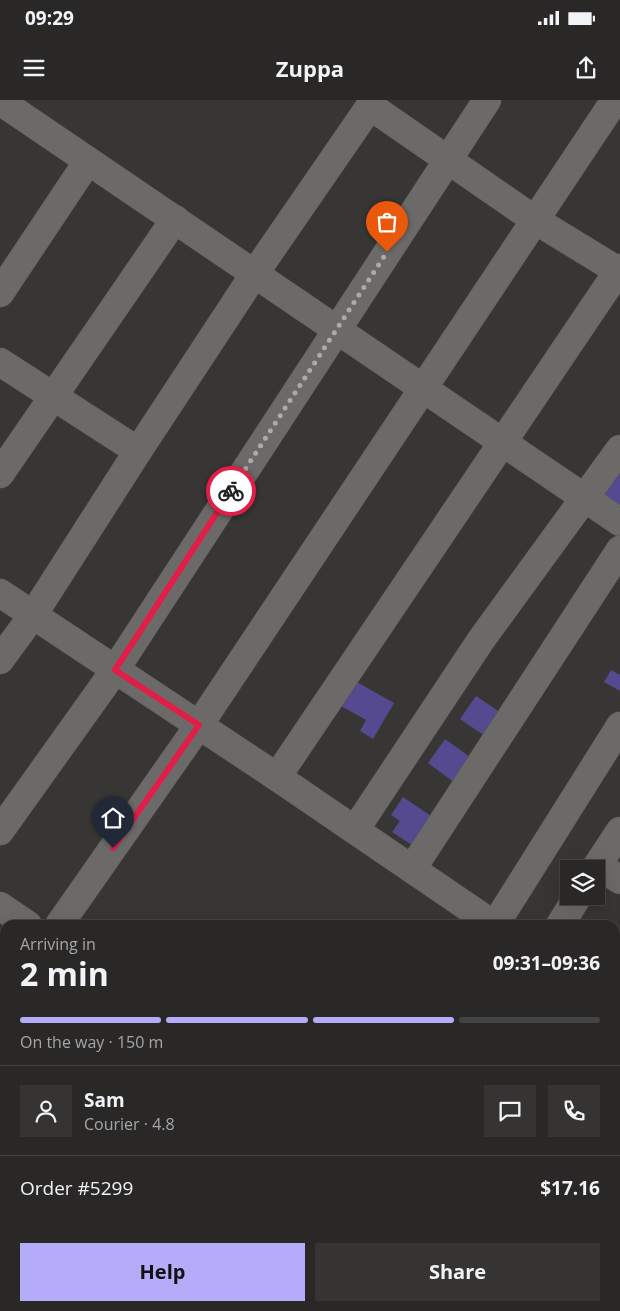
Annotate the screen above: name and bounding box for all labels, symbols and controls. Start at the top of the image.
text: 09:29 [25,5,74,31]
text: Zuppa [276,53,344,83]
icon: menu [20,54,48,82]
icon: share [572,54,600,82]
pin [366,201,408,252]
icon: bag [373,208,401,236]
courier [206,466,256,516]
icon: bike [217,477,245,505]
pin [92,797,134,848]
icon: home [99,804,127,832]
map controls [560,860,605,905]
button: layers [560,860,605,905]
text: Arriving in [20,933,96,955]
text: 09:31–09:36 [493,950,600,976]
text: 2 min [20,952,109,995]
text: On the way · 150 m [20,1031,163,1053]
button: person [20,1085,72,1137]
button: chat [484,1085,536,1137]
button: phone [548,1085,600,1137]
text: Sam [84,1087,125,1113]
text: Courier · 4.8 [84,1113,175,1135]
text: Order #5299 [20,1175,133,1201]
text: $17.16 [540,1175,600,1201]
button: Help [20,1243,305,1301]
button: Share [315,1243,600,1301]

